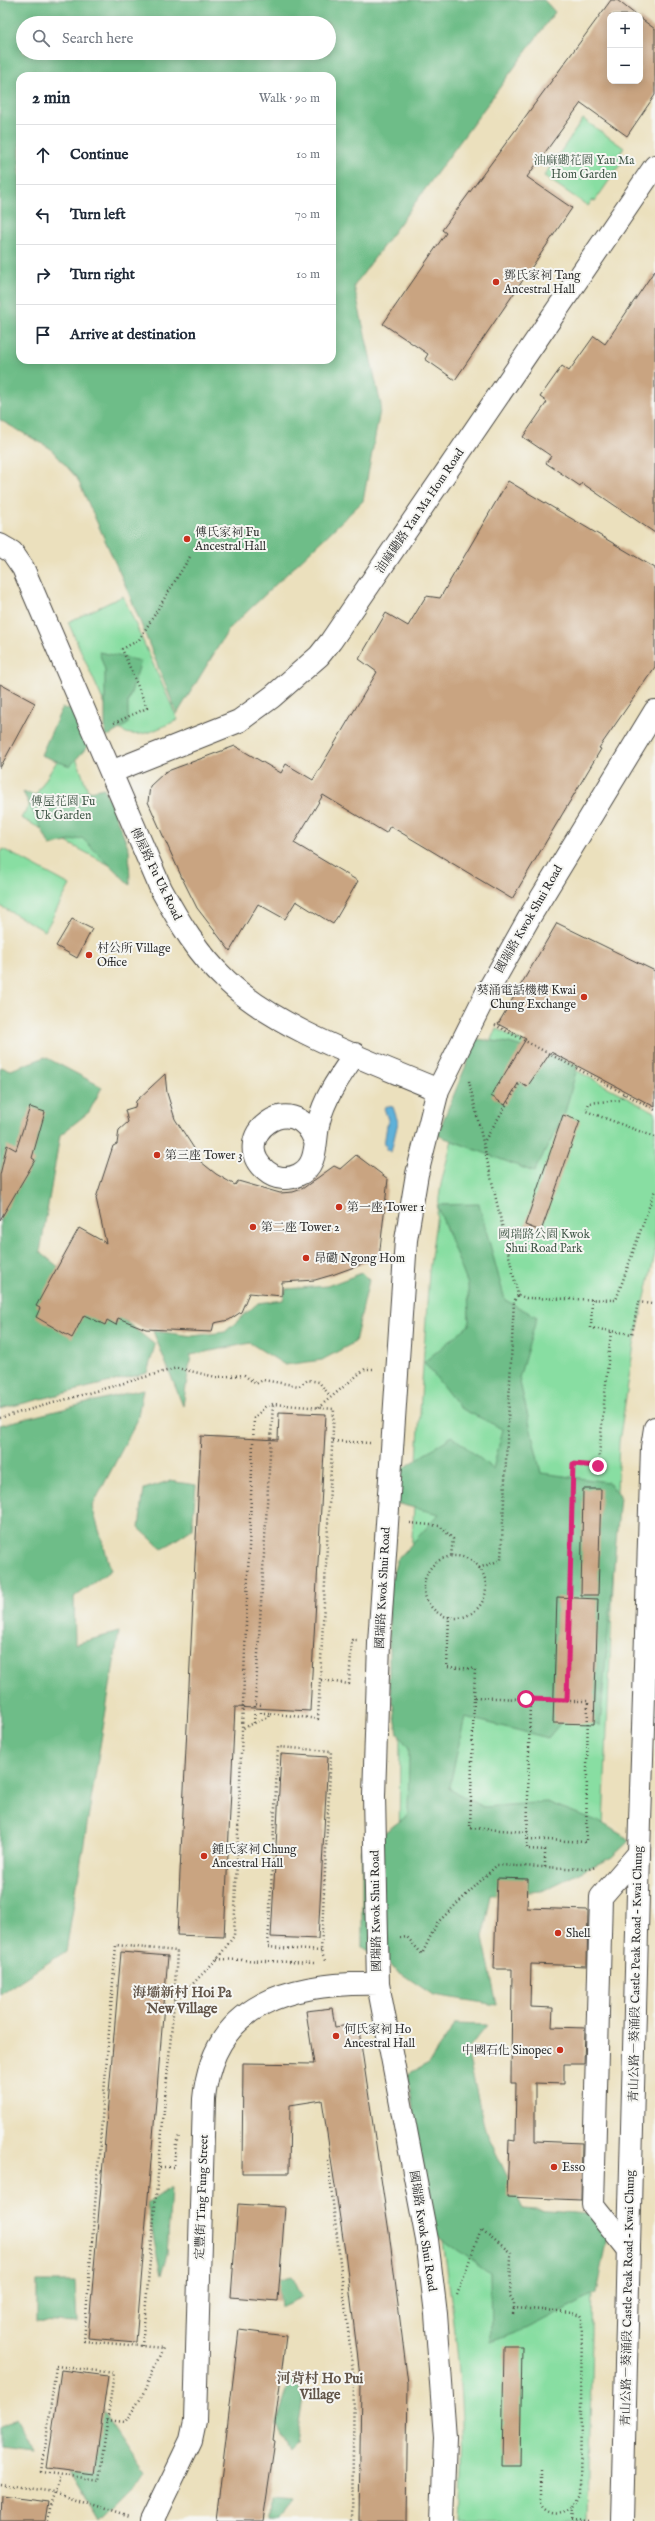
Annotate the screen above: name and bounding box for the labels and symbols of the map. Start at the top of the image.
park label: 油麻磡花園 Yau Ma Hom Garden [534,153,635,182]
place label: 鄧氏家祠 Tang Ancestral Hall [503,268,581,297]
marker: 鄧氏家祠 Tang Ancestral Hall [491,277,501,287]
street label: 油麻磡路 Yau Ma Hom Road [373,445,468,576]
place label: 傅氏家祠 Fu Ancestral Hall [194,525,267,554]
marker: 傅氏家祠 Fu Ancestral Hall [182,534,192,544]
park label: 傅屋花園 Fu Uk Garden [31,794,95,823]
street label: 傅屋路 Fu Uk Road [127,825,185,923]
street label: 國瑞路 Kwok Shui Road [492,862,566,976]
place label: 村公所 Village Office [97,941,171,970]
marker: 村公所 Village Office [84,950,94,960]
place label: 葵涌電話機樓 Kwai Chung Exchange [477,983,576,1012]
marker: 葵涌電話機樓 Kwai Chung Exchange [579,992,589,1002]
place label: 第三座 Tower 3 [165,1148,242,1163]
marker: 第三座 Tower 3 [152,1150,162,1160]
place label: 第一座 Tower 1 [347,1200,424,1215]
marker: 第一座 Tower 1 [334,1202,344,1212]
place label: 第二座 Tower 2 [261,1220,340,1235]
marker: 第二座 Tower 2 [248,1222,258,1232]
park label: 國瑞路公園 Kwok Shui Road Park [498,1227,590,1256]
place label: 昂磡 Ngong Hom [314,1251,405,1266]
marker: 昂磡 Ngong Hom [301,1253,311,1263]
route end [589,1457,607,1475]
street label: 國瑞路 Kwok Shui Road [372,1526,394,1649]
route start [517,1690,535,1708]
place label: 鍾氏家祠 Chung Ancestral Hall [211,1842,297,1871]
street label: 青山公路－葵涌段 Castle Peak Road – Kwai Chung [626,1845,646,2102]
street label: 國瑞路 Kwok Shui Road [367,1849,385,1972]
marker: 鍾氏家祠 Chung Ancestral Hall [199,1851,209,1861]
place label: Shell [566,1926,591,1941]
marker: Shell [553,1928,563,1938]
district label: 海壩新村 Hoi Pa New Village [132,1984,233,2018]
place label: 何氏家祠 Ho Ancestral Hall [343,2022,416,2051]
marker: 何氏家祠 Ho Ancestral Hall [331,2031,341,2041]
place label: 中國石化 Sinopec [462,2043,552,2059]
marker: 中國石化 Sinopec [555,2045,565,2055]
street label: 定豐街 Ting Fung Street [192,2134,212,2260]
place label: Esso [562,2160,586,2175]
marker: Esso [549,2162,559,2172]
street label: 青山公路－葵涌段 Castle Peak Road – Kwai Chung [618,2169,638,2426]
street label: 國瑞路 Kwok Shui Road [406,2170,440,2293]
district label: 河背村 Ho Pui Village [277,2370,364,2404]

